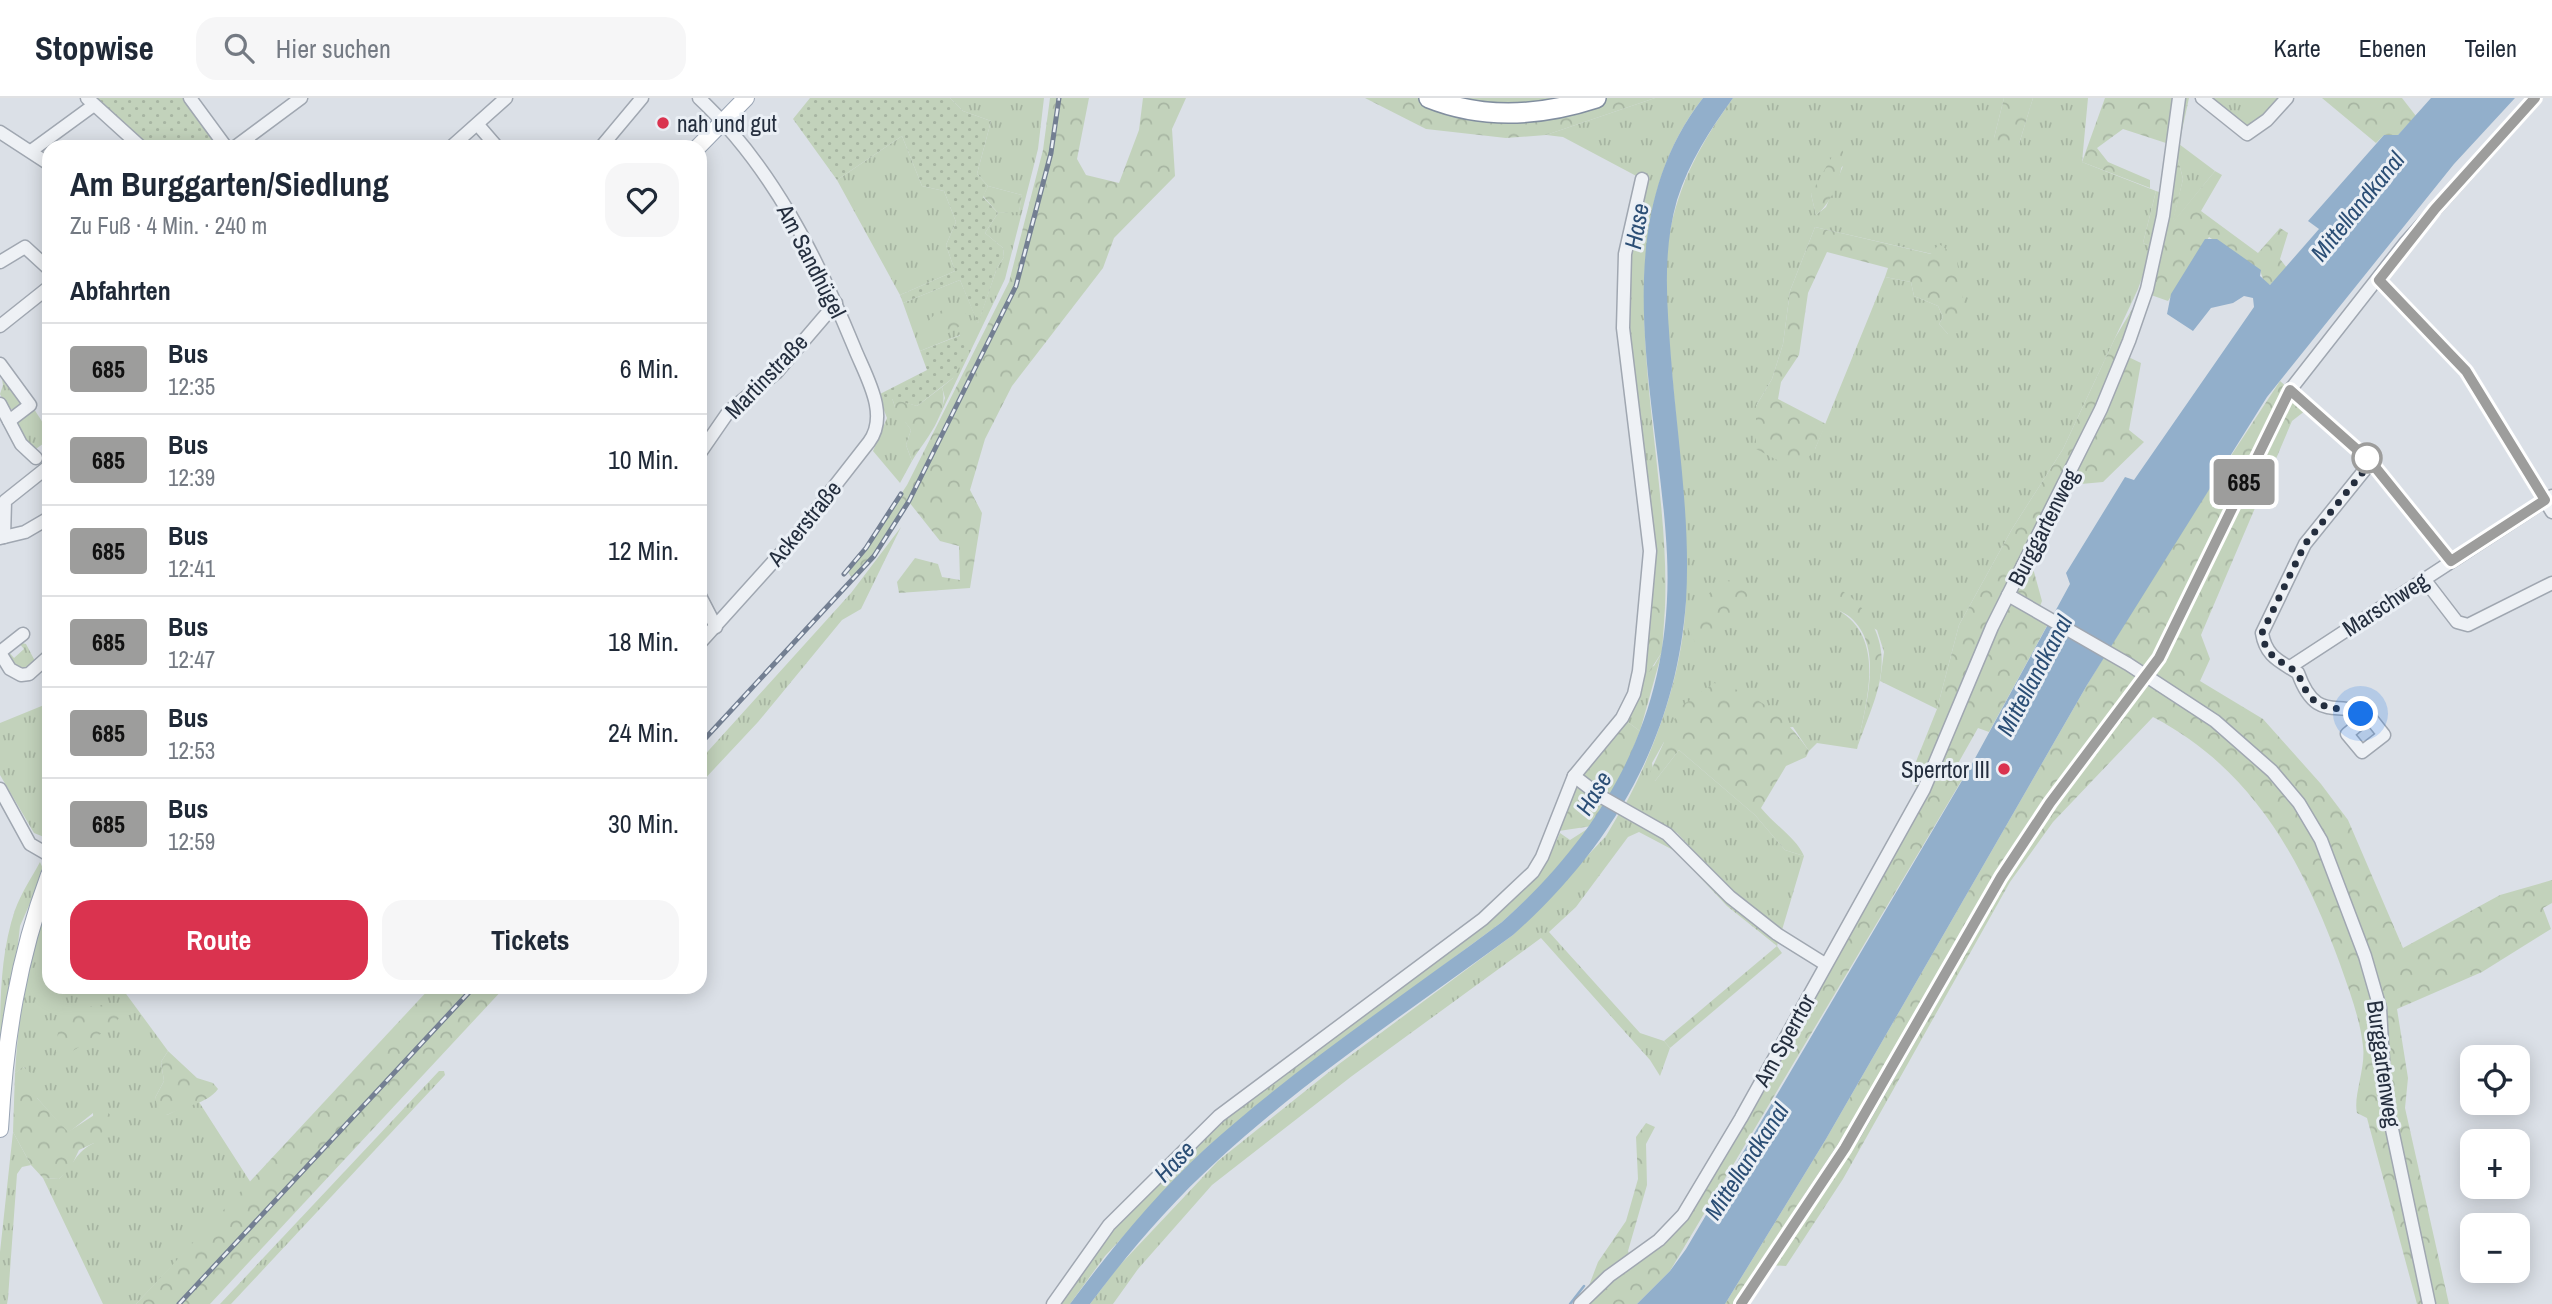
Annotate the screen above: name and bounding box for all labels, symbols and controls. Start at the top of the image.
search box [196,17,686,80]
text: Stopwise [35,26,154,70]
icon: search [220,29,258,67]
text: Hier suchen [276,31,391,66]
text: Karte [2274,32,2321,64]
text: Ebenen [2359,32,2426,64]
text: Teilen [2464,32,2517,64]
place label: nah und gut [677,108,777,139]
marker: nah und gut [655,115,671,131]
water label: Mittellandkanal [2303,144,2411,268]
text: Am Burggarten/Siedlung [70,162,389,206]
button: heart [605,163,679,237]
street label: Am Sandhügel [770,198,854,323]
water label: Hase [1616,201,1656,251]
text: Zu Fuß · 4 Min. · 240 m [70,210,267,241]
text: Abfahrten [70,273,171,308]
street label: Martinstraße [718,327,814,425]
text: Bus [168,336,208,371]
text: 6 Min. [620,351,679,386]
text: 685 [92,353,125,385]
text: 12:35 [168,371,215,402]
text: Bus [168,427,208,462]
text: 10 Min. [608,442,679,477]
unlabelled marker [2352,443,2382,473]
text: 685 [92,444,125,476]
line badge: 685 [2204,459,2284,505]
text: 12:39 [168,462,215,493]
street label: Burggartenweg [2000,463,2086,591]
text: 685 [2228,466,2260,498]
street label: Ackerstraße [759,474,848,573]
text: Bus [168,518,208,553]
text: 12 Min. [608,533,679,568]
text: 685 [92,535,125,567]
text: 12:41 [168,553,215,584]
street label: Marschweg [2336,564,2434,643]
text: Bus [168,609,208,644]
water label: Mittellandkanal [1989,609,2079,741]
text: 18 Min. [608,624,679,659]
text: 685 [92,626,125,658]
text: 12:47 [168,644,215,675]
your location [2343,696,2378,731]
text: Bus [168,700,208,735]
text: 24 Min. [608,715,679,750]
text: 685 [92,717,125,749]
text: 12:53 [168,735,215,766]
place label: Sperrtor III [1901,754,1990,785]
marker: Sperrtor III [1996,761,2012,777]
water label: Hase [1567,765,1619,821]
text: Bus [168,791,208,826]
text: 30 Min. [608,806,679,841]
text: 685 [92,808,125,840]
text: 12:59 [168,826,215,857]
button: Route [70,900,368,980]
button: Tickets [382,900,679,980]
street label: Am Sperrtor [1745,987,1823,1093]
street label: Burggartenweg [2360,999,2408,1130]
map controls [2460,1045,2530,1283]
button: locate [2460,1045,2530,1115]
water label: Mittellandkanal [1697,1096,1796,1225]
button: + [2460,1129,2530,1199]
water label: Hase [1147,1133,1202,1189]
button: − [2460,1213,2530,1283]

